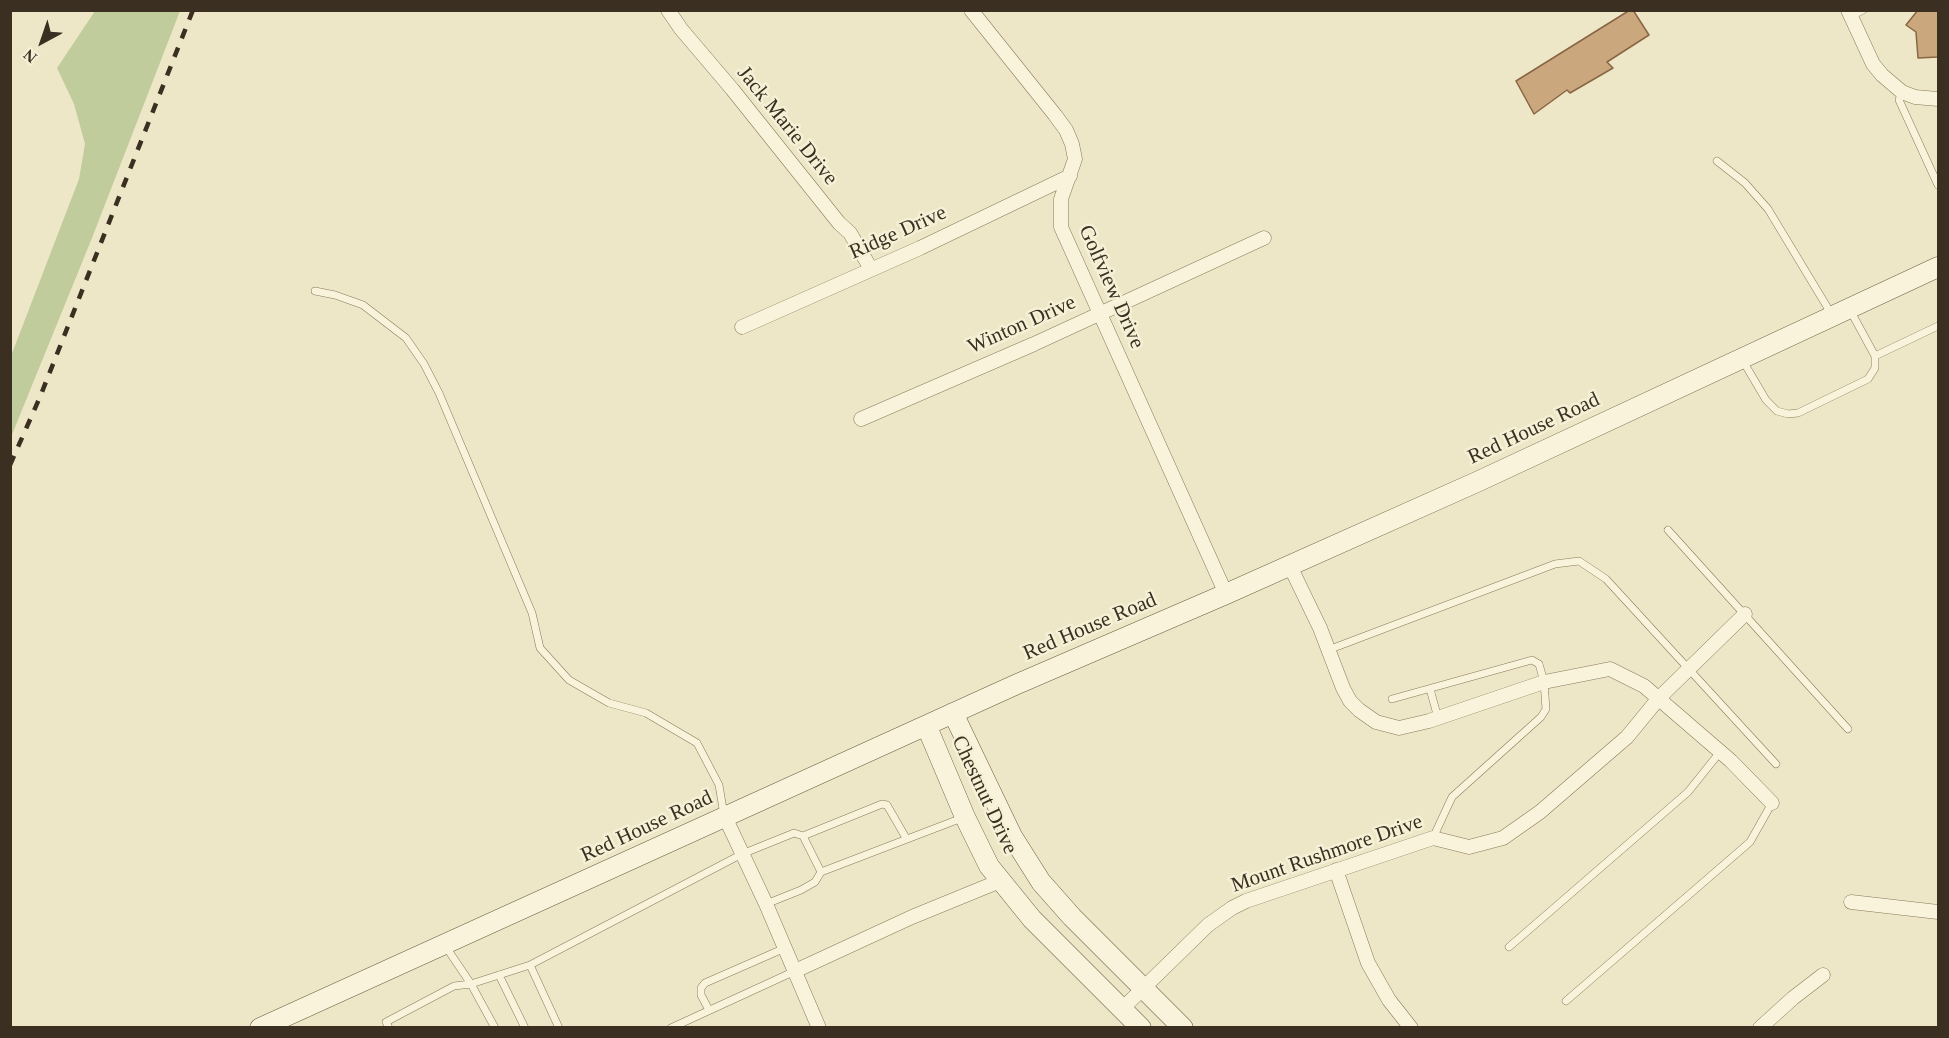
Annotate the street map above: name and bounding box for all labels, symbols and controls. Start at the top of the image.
north arrow [12,12,72,72]
text: N [20,46,40,66]
street label: Jack Marie Drive [731,61,843,191]
street label: Ridge Drive [846,200,950,266]
street label: Golfview Drive [1073,221,1149,353]
street label: Winton Drive [964,290,1080,360]
street label: Red House Road [1464,388,1604,470]
street label: Red House Road [1020,588,1160,666]
street label: Chestnut Drive [946,732,1022,858]
street label: Red House Road [577,786,717,868]
street label: Mount Rushmore Drive [1228,809,1426,899]

